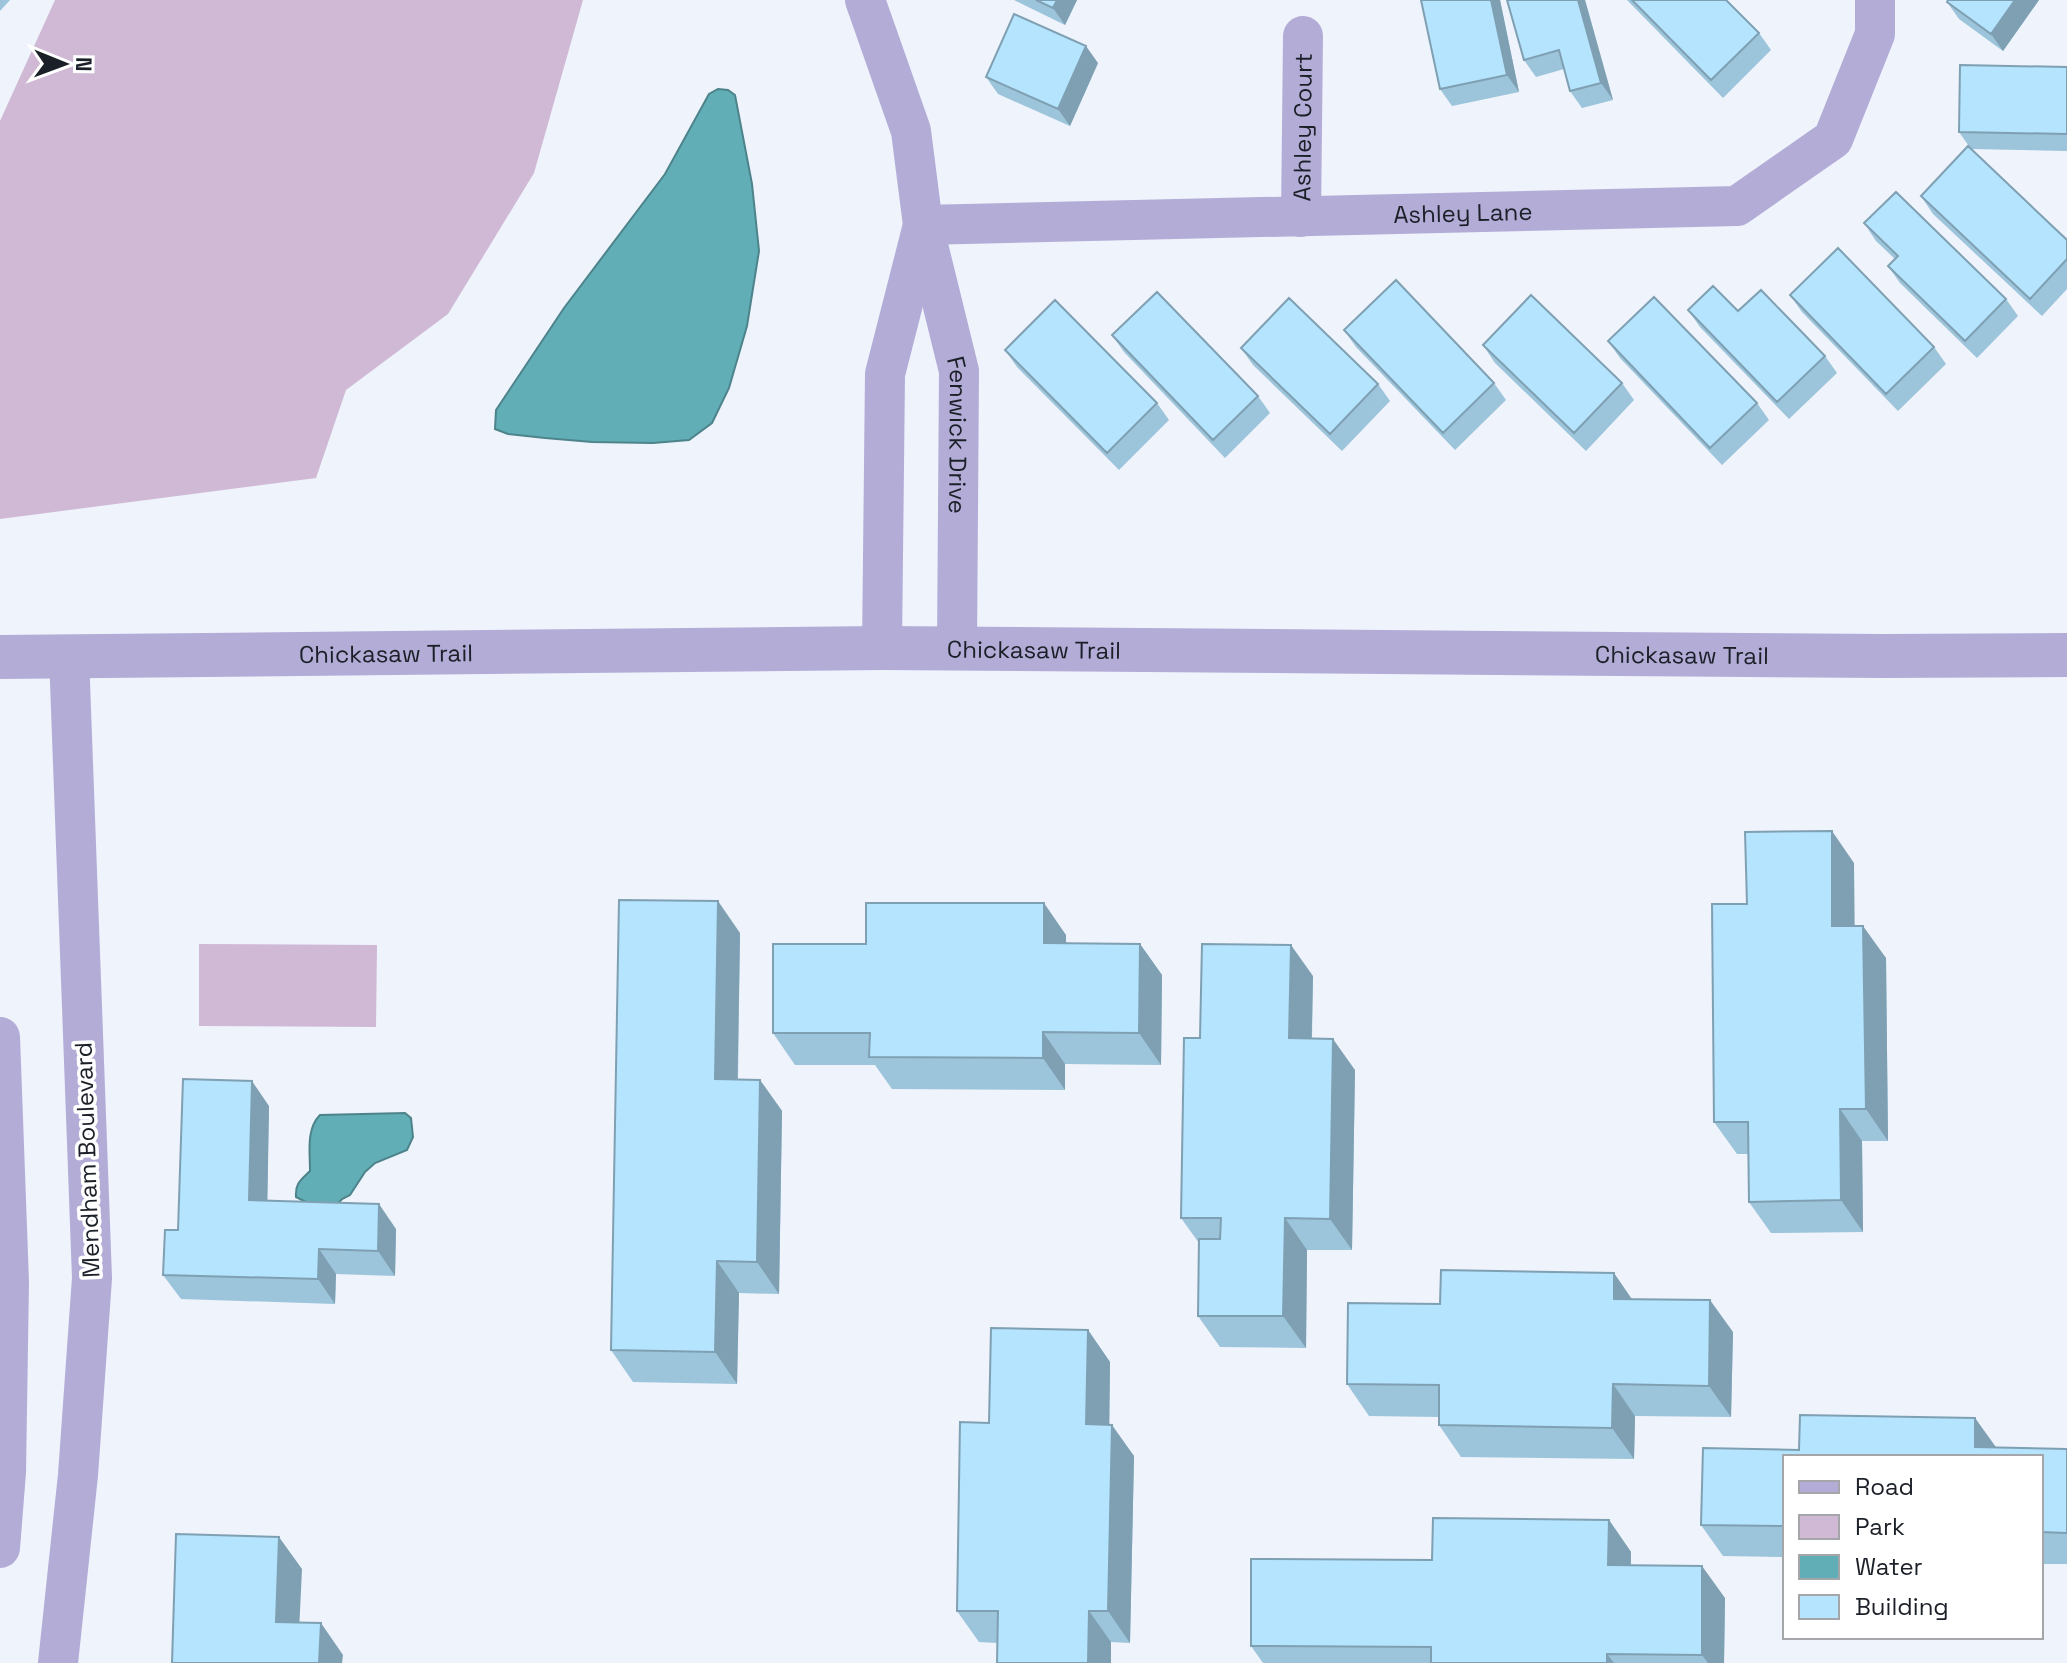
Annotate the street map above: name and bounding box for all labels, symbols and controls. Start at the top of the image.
north arrow [24,24,104,104]
street label: Ashley Court [1286,53,1318,201]
text: N [70,57,98,72]
street label: Ashley Lane [1393,195,1533,230]
street label: Fenwick Drive [940,353,975,514]
street label: Chickasaw Trail [947,633,1121,665]
street label: Chickasaw Trail [299,637,473,669]
street label: Chickasaw Trail [1595,638,1769,671]
street label: Mendham Boulevard [67,1042,107,1278]
legend [1783,1455,2043,1639]
text: Road [1855,1471,1914,1502]
text: Park [1855,1511,1905,1542]
text: Water [1855,1551,1923,1582]
text: Building [1855,1591,1949,1622]

